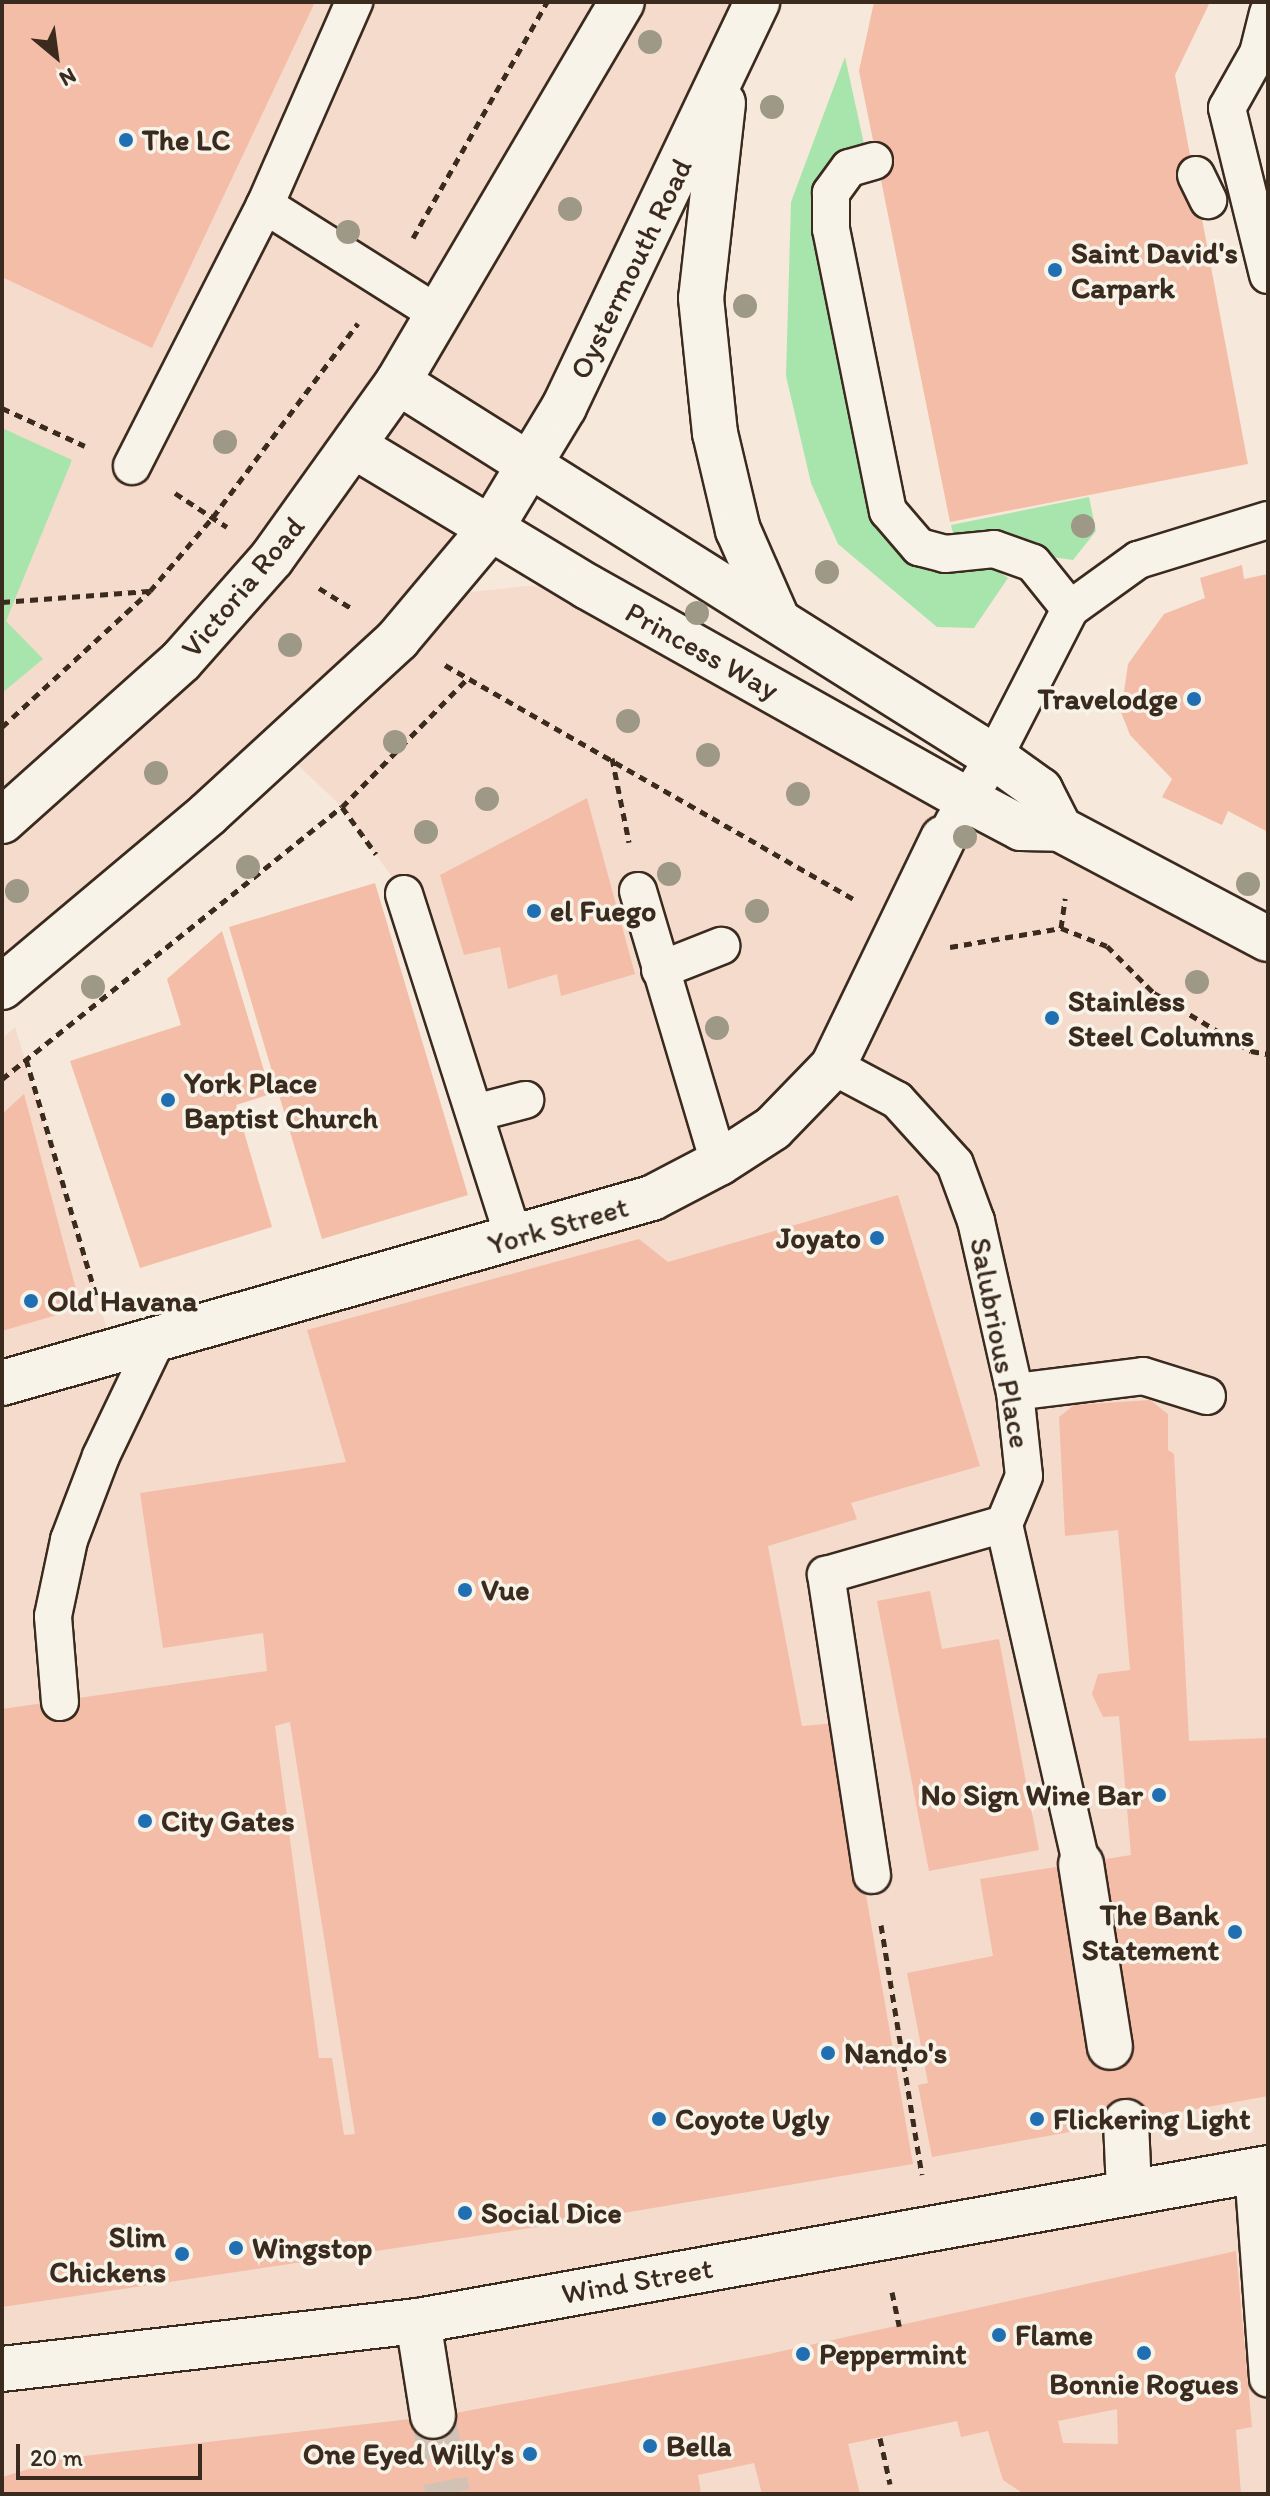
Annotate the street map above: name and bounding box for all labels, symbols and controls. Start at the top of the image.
north arrow [16,16,96,96]
text: N [55,62,81,93]
place label: The LC [142,122,230,158]
marker: The LC [117,131,135,149]
street label: Oystermouth Road [562,153,700,385]
place label: Saint David's Carpark [1071,235,1238,306]
marker: Saint David's Carpark [1046,261,1064,279]
street label: Victoria Road [174,509,312,665]
street label: Princess Way [620,594,784,708]
place label: Travelodge [1038,681,1178,717]
marker: Travelodge [1185,690,1203,708]
place label: el Fuego [550,893,656,929]
marker: el Fuego [525,902,543,920]
place label: Stainless Steel Columns [1068,983,1254,1054]
marker: Stainless Steel Columns [1043,1009,1061,1027]
place label: York Place Baptist Church [184,1065,379,1136]
marker: York Place Baptist Church [159,1091,177,1109]
street label: York Street [484,1189,632,1263]
place label: Joyato [776,1220,861,1256]
marker: Joyato [868,1229,886,1247]
street label: Salubrious Place [962,1235,1038,1451]
place label: Old Havana [47,1283,196,1319]
marker: Old Havana [22,1292,40,1310]
place label: Vue [481,1572,530,1608]
marker: Vue [456,1581,474,1599]
place label: No Sign Wine Bar [920,1777,1143,1813]
marker: No Sign Wine Bar [1150,1786,1168,1804]
place label: City Gates [161,1803,295,1839]
marker: City Gates [136,1812,154,1830]
place label: The Bank Statement [1082,1897,1219,1968]
marker: The Bank Statement [1226,1923,1244,1941]
place label: Nando's [844,2035,947,2071]
marker: Nando's [819,2044,837,2062]
place label: Coyote Ugly [675,2101,829,2137]
place label: Flickering Light [1053,2101,1250,2137]
marker: Coyote Ugly [650,2110,668,2128]
marker: Flickering Light [1028,2110,1046,2128]
place label: Social Dice [481,2195,622,2231]
marker: Social Dice [456,2204,474,2222]
place label: Slim Chickens [49,2219,166,2290]
place label: Wingstop [252,2230,372,2266]
marker: Wingstop [227,2239,245,2257]
marker: Slim Chickens [173,2245,191,2263]
street label: Wind Street [559,2250,715,2312]
place label: Flame [1015,2317,1093,2353]
marker: Flame [990,2326,1008,2344]
place label: Peppermint [819,2336,966,2372]
marker: Bonnie Rogues [1135,2344,1153,2362]
marker: Peppermint [794,2345,812,2363]
place label: Bonnie Rogues [1049,2366,1239,2402]
scale bar [20,2428,206,2478]
place label: Bella [666,2428,731,2464]
place label: One Eyed Willy's [303,2436,514,2472]
marker: Bella [641,2437,659,2455]
text: 20 m [30,2443,83,2472]
marker: One Eyed Willy's [521,2445,539,2463]

